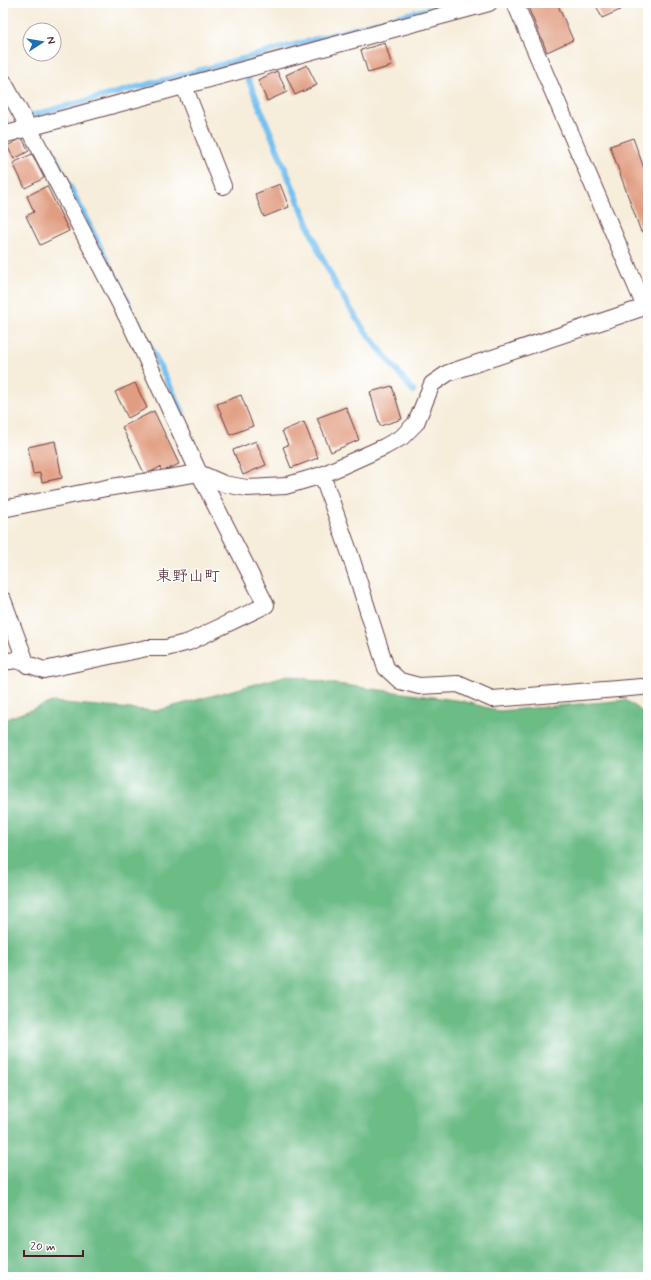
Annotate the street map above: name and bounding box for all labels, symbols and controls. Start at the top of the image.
north arrow [22,22,62,62]
text: N [43,35,58,45]
district label: 東野山町 [156,566,220,587]
scale bar [24,1232,83,1258]
text: 20 m [30,1239,56,1255]

